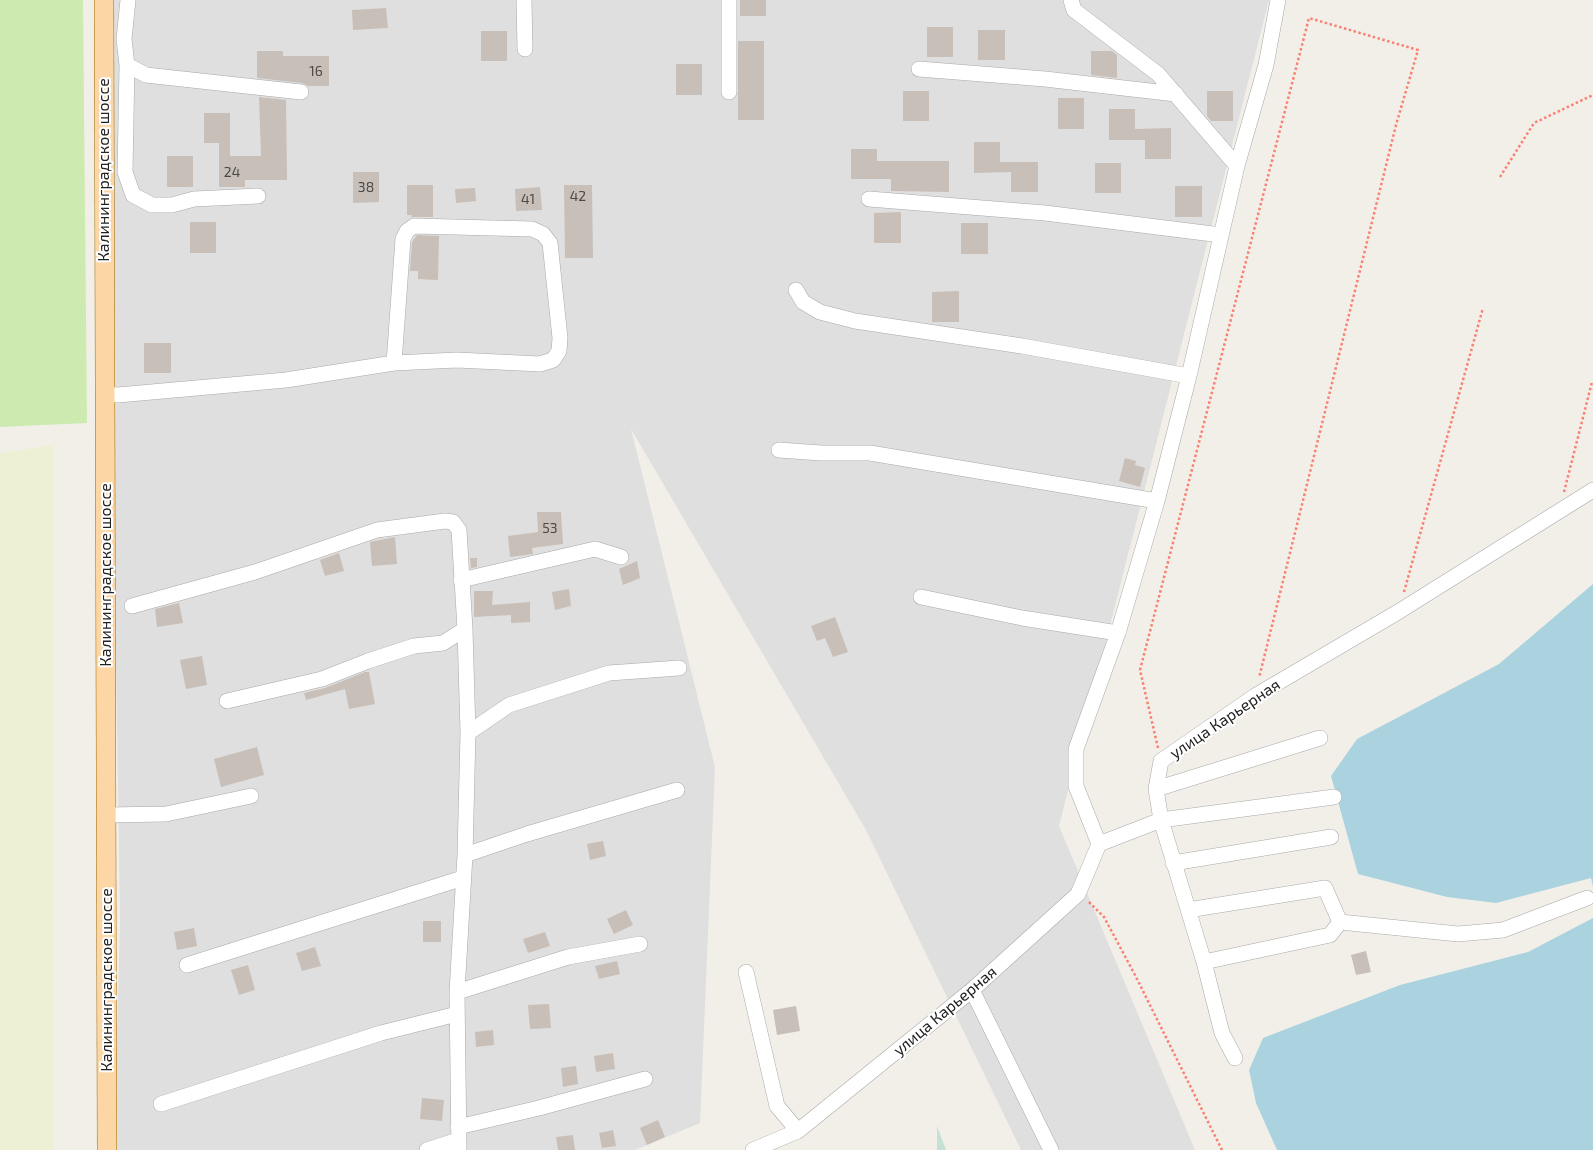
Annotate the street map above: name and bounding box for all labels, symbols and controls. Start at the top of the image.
house number: 16 [309,63,323,79]
street label: Калининградское шоссе [94,78,114,262]
house number: 24 [224,164,240,180]
house number: 38 [358,179,374,195]
house number: 42 [570,188,586,204]
house number: 41 [521,191,535,207]
street label: Калининградское шоссе [96,483,116,667]
house number: 53 [542,520,558,536]
street label: улица Карьерная [1166,675,1284,763]
street label: Калининградское шоссе [97,888,117,1072]
street label: улица Карьерная [889,962,1001,1060]

